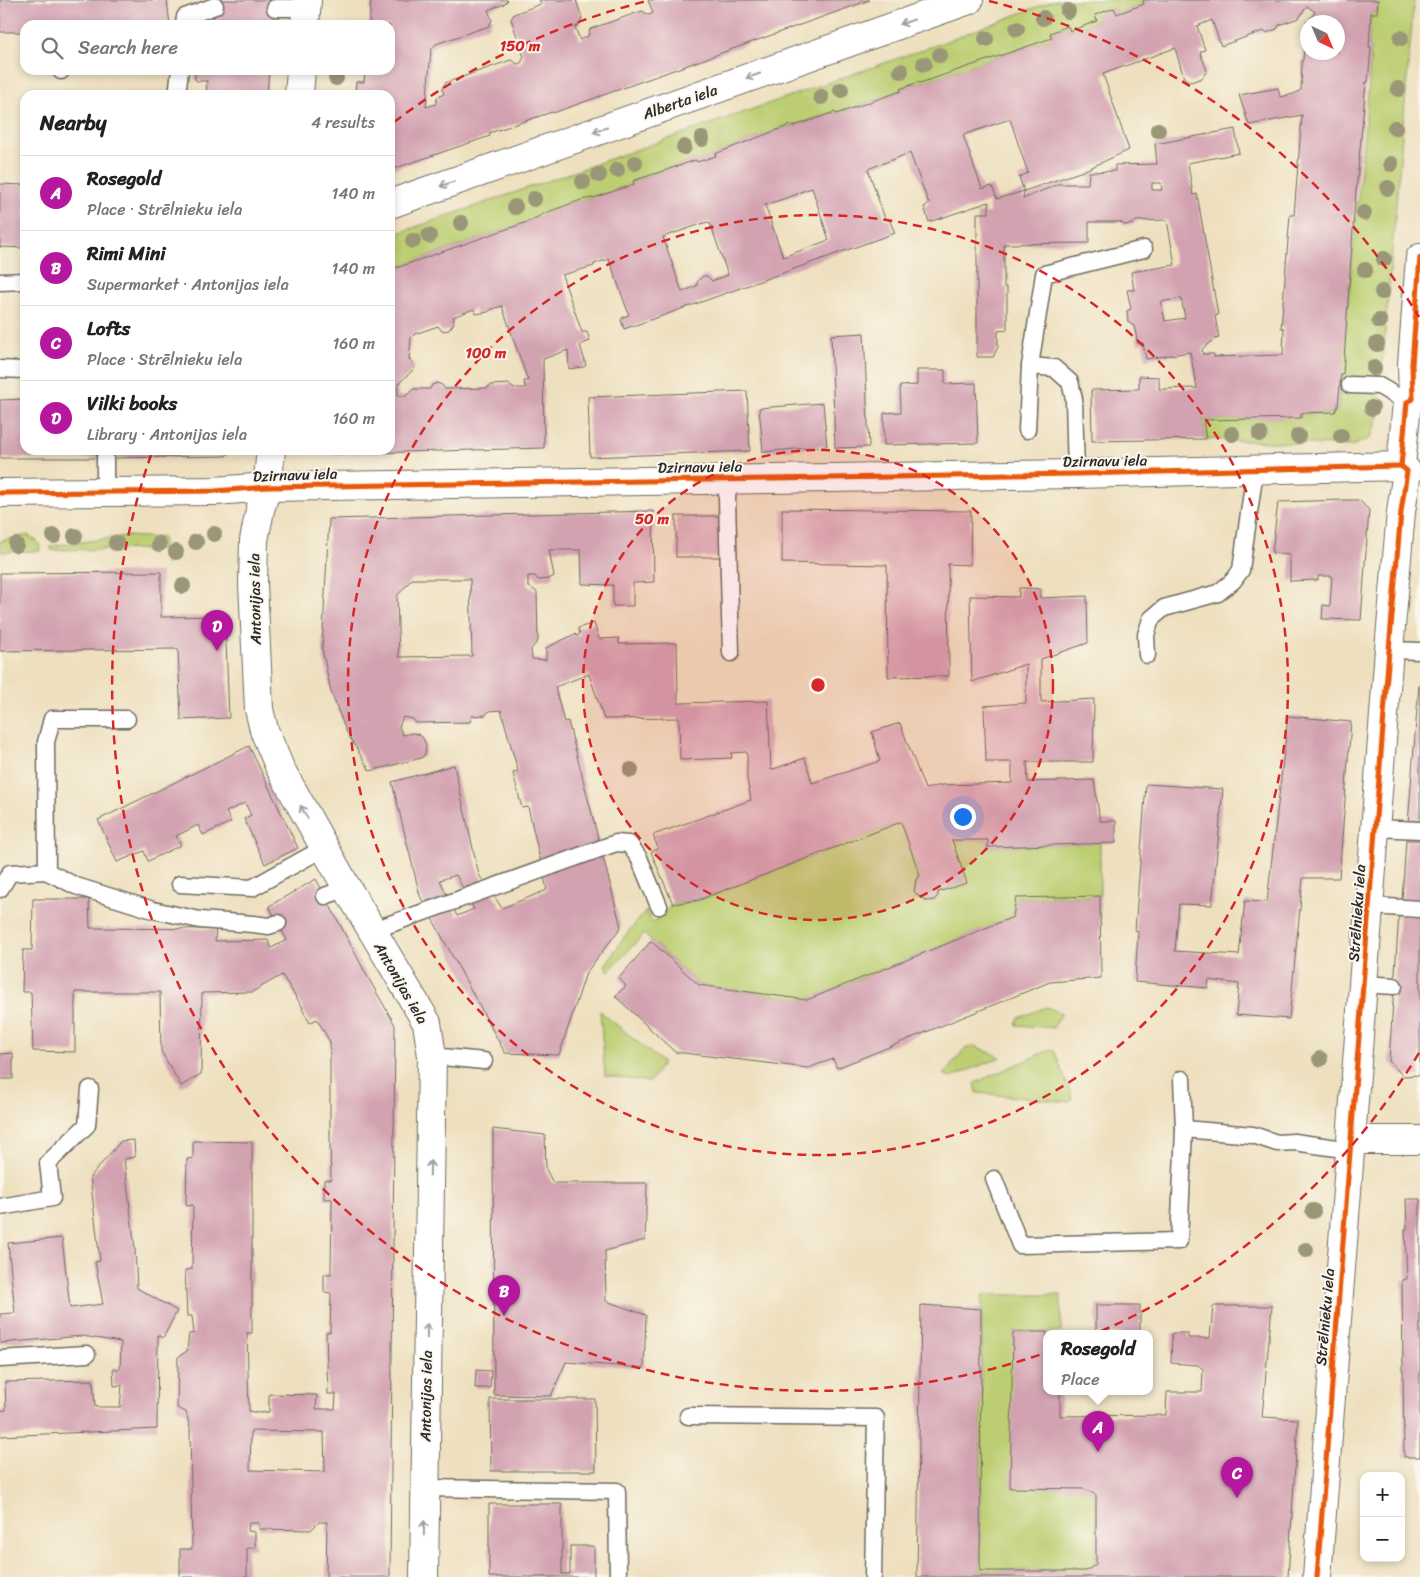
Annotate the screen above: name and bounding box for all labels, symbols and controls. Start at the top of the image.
north arrow [1300,15,1345,60]
one-way arrow [899,18,915,27]
search box [20,20,395,75]
text: Search here [78,31,178,64]
text: 150 m [500,33,541,59]
icon: search [38,34,66,62]
one-way arrow [746,72,762,81]
street label: Alberta iela [638,77,721,127]
text: Nearby [40,104,106,142]
text: 4 results [311,108,375,137]
one-way arrow [593,126,608,135]
text: Rosegold [87,162,161,195]
text: A [51,179,61,208]
text: 140 m [332,179,375,208]
one-way arrow [440,180,455,189]
text: Place · Strēlnieku iela [87,195,242,224]
text: Rimi Mini [87,237,166,270]
text: B [51,254,61,283]
text: 140 m [332,254,375,283]
text: Supermarket · Antonijas iela [87,270,289,299]
text: Lofts [87,312,130,345]
text: C [51,329,61,358]
text: 160 m [332,329,375,358]
text: 100 m [466,340,507,366]
text: Place · Strēlnieku iela [87,345,242,374]
text: Vilki books [87,387,177,420]
text: D [51,404,61,433]
text: 160 m [332,404,375,433]
text: Library · Antonijas iela [87,420,247,449]
street label: Dzirnavu iela [1062,447,1148,475]
street label: Dzirnavu iela [657,453,743,481]
street label: Dzirnavu iela [252,461,338,489]
text: 50 m [635,506,670,532]
street label: Antonijas iela [241,553,269,646]
pin: D [201,610,233,651]
centre of rings [809,676,827,694]
your location [950,804,976,830]
one-way arrow [299,805,309,819]
street label: Strēlnieku iela [1341,863,1373,963]
street label: Antonijas iela [366,936,435,1029]
one-way arrow [425,1161,435,1177]
street label: Strēlnieku iela [1308,1267,1342,1367]
pin: B [488,1275,520,1316]
one-way arrow [422,1323,432,1340]
popup [1043,1330,1153,1395]
text: Rosegold [1061,1332,1135,1365]
street label: Antonijas iela [412,1350,440,1443]
text: Place [1061,1365,1099,1394]
pin: A [1082,1411,1114,1452]
pin: C [1221,1457,1253,1498]
map controls [1360,1472,1405,1562]
button: + [1360,1472,1405,1517]
button: − [1360,1517,1405,1562]
one-way arrow [419,1521,429,1537]

